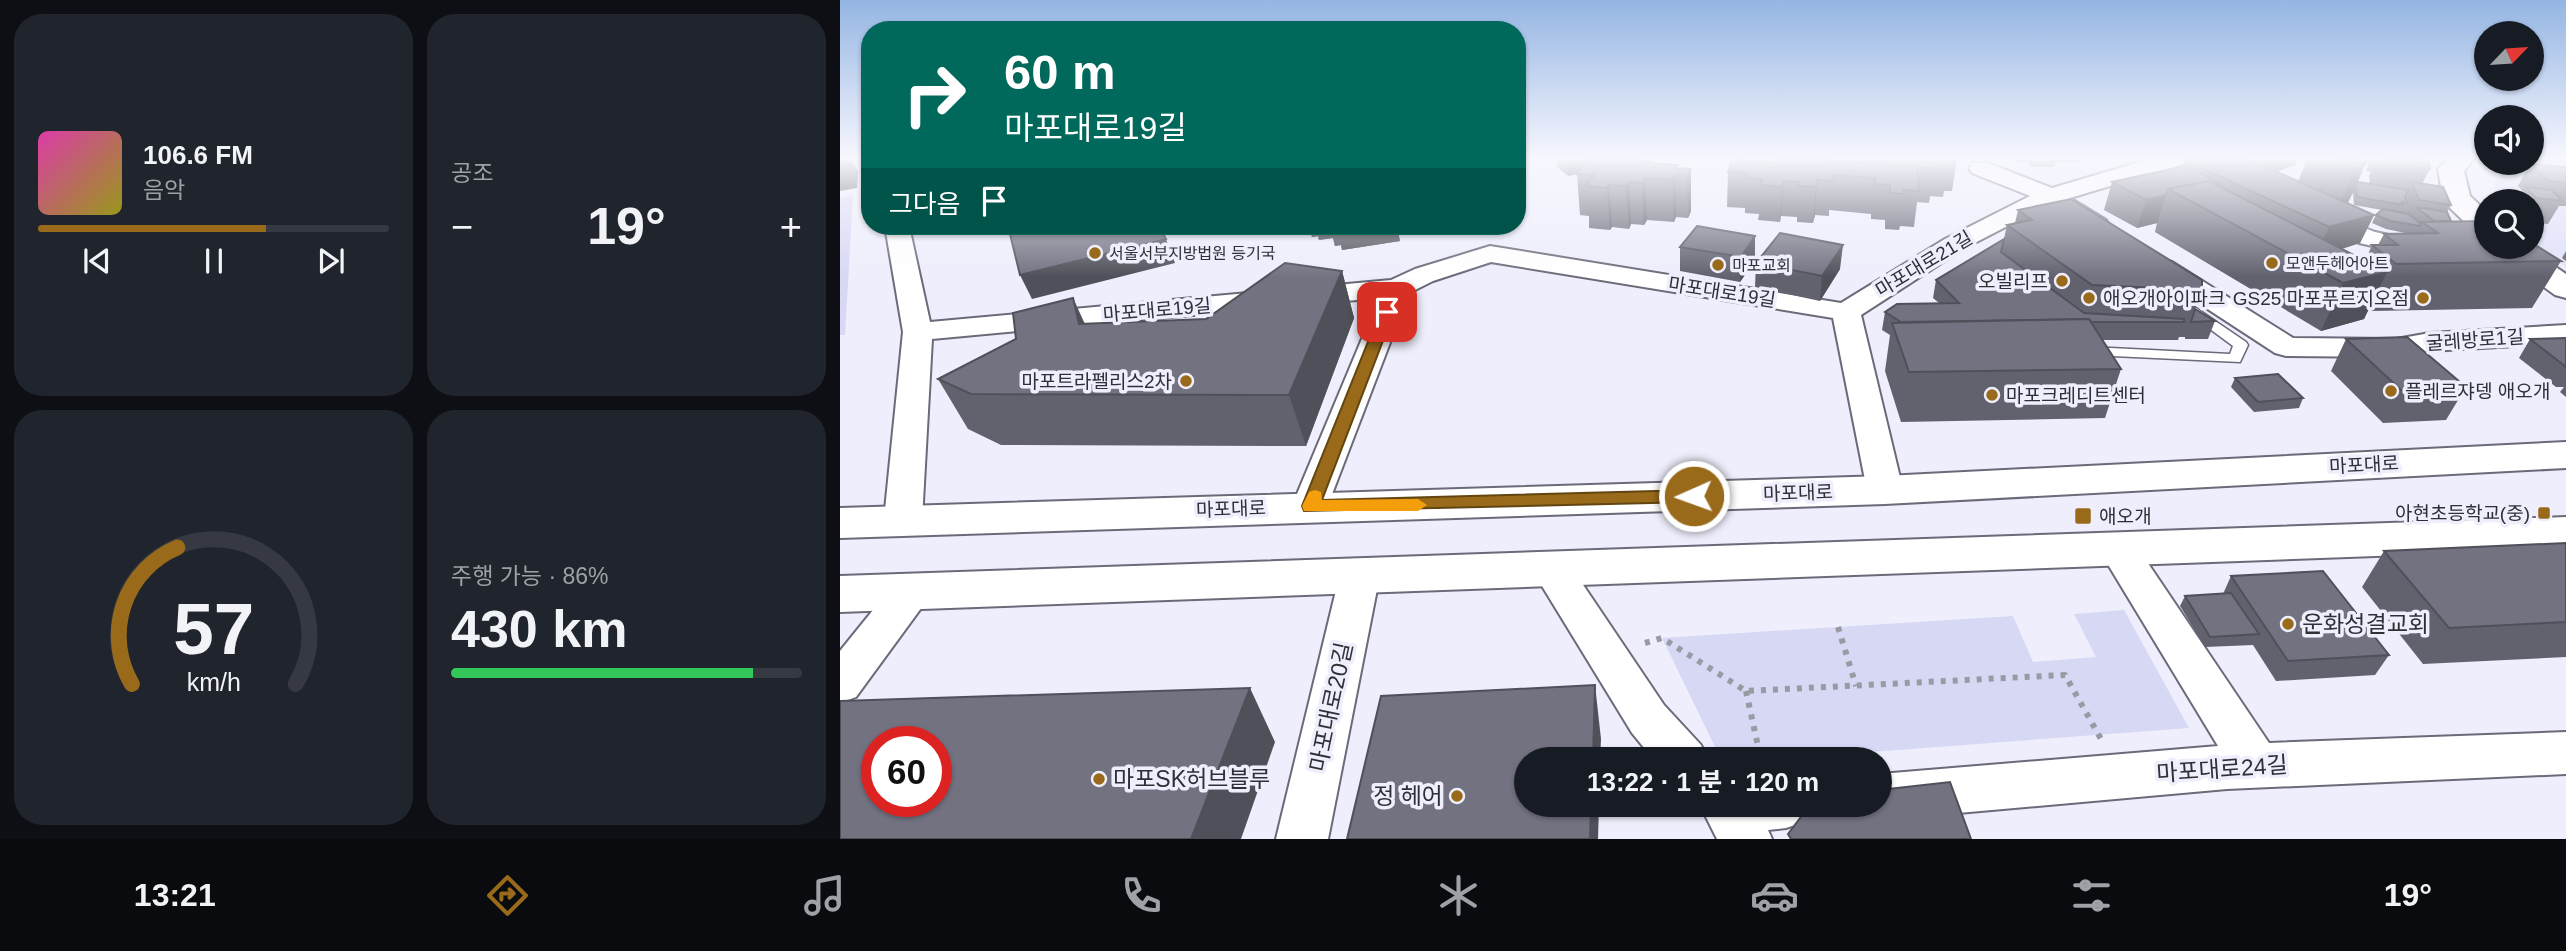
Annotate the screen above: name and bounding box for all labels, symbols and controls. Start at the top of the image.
north arrow [2474,21,2544,91]
map controls [2474,21,2544,259]
text: 60 m [1004,45,1116,99]
icon: right [889,49,980,140]
button: sound [2474,105,2544,175]
text: 마포대로19길 [1004,110,1187,146]
text: 106.6 FM [143,140,253,170]
text: 공조 [451,160,493,186]
text: 음악 [143,177,185,203]
icon: arrive [975,182,1013,220]
text: 그다음 [889,189,961,219]
button: search [2474,189,2544,259]
text: 19° [587,197,666,255]
text: − [451,206,473,248]
text: + [780,206,802,248]
street label: 마포대로21길 [1872,227,1976,301]
icon: previous [78,242,116,280]
icon: pause [195,242,233,280]
icon: next [312,242,350,280]
marker: 서울서부지방법원 등기국 [1087,245,1103,261]
place label: 서울서부지방법원 등기국 [1109,245,1275,262]
marker: 모앤두헤어아트 [2264,255,2280,271]
place label: 모앤두헤어아트 [2286,255,2389,272]
marker: 마포교회 [1710,257,1726,273]
place label: 마포교회 [1732,257,1791,274]
place label: 오빌리프 [1978,271,2048,292]
street label: 마포대로19길 [1667,273,1777,311]
marker: 오빌리프 [2054,273,2070,289]
pin [1357,282,1417,342]
place label: 애오개아이파크 [2103,288,2225,309]
place label: GS25 마포푸르지오점 [2233,288,2409,309]
marker: 애오개아이파크 [2081,290,2097,306]
marker: GS25 마포푸르지오점 [2415,290,2431,306]
icon: arrive [1368,293,1406,331]
street label: 마포대로19길 [1102,295,1212,325]
street label: 굴레방로1길 [2425,326,2525,354]
place label: 마포트라펠리스2차 [1022,371,1172,392]
marker: 마포트라펠리스2차 [1178,373,1194,389]
place label: 플레르쟈뎅 애오개 [2405,381,2550,402]
marker: 플레르쟈뎅 애오개 [2383,383,2399,399]
place label: 마포크레디트센터 [2006,385,2146,406]
marker: 마포크레디트센터 [1984,387,2000,403]
street label: 마포대로 [2329,453,2399,477]
position arrow [1657,459,1731,533]
street label: 마포대로 [1763,481,1833,505]
street label: 마포대로 [1196,497,1266,521]
place label: 아현초등학교(중) [2395,503,2530,524]
marker: 아현초등학교(중) [2536,505,2552,521]
marker: 애오개 [2073,506,2093,526]
place label: 애오개 [2099,506,2151,527]
text: 주행 가능 · 86% [451,563,609,589]
text: 57 [173,588,254,669]
text: 430 km [451,600,627,658]
place label: 운화성결교회 [2302,611,2429,637]
marker: 운화성결교회 [2280,616,2296,632]
street label: 마포대로20길 [1305,640,1357,774]
text: km/h [186,667,241,695]
speed limit sign: 60 [861,726,952,817]
street label: 마포대로24길 [2156,751,2288,787]
place label: 마포SK허브블루 [1113,766,1271,792]
text: 13:22 · 1 분 · 120 m [1587,767,1819,797]
marker: 마포SK허브블루 [1091,771,1107,787]
place label: 정 헤어 [1373,783,1443,809]
marker: 정 헤어 [1449,788,1465,804]
icon: directions [483,871,532,920]
icon: music [800,871,849,920]
icon: phone [1117,871,1166,920]
icon: climate [1434,871,1483,920]
icon: car [1750,871,1799,920]
icon: filters [2067,871,2116,920]
text: 13:21 [134,877,216,913]
text: 19° [2384,877,2432,913]

